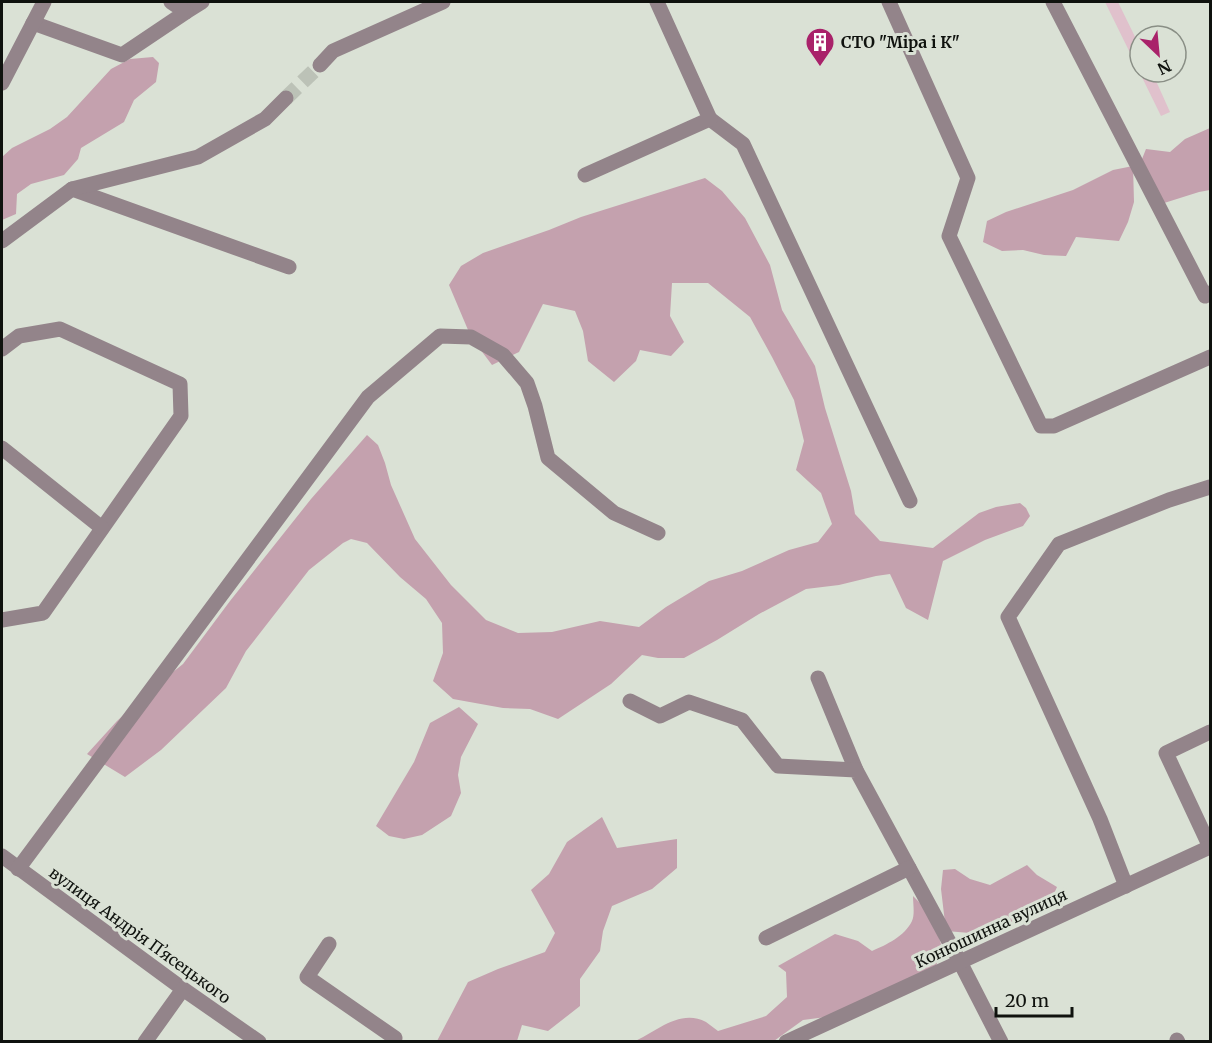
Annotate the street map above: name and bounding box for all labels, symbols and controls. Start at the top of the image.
north arrow [1128,24,1188,84]
building icon: СТО "Міра і К" [804,26,836,68]
place label: СТО "Міра і К" [841,32,960,52]
text: N [1154,56,1175,79]
street label: вулиця Андрія Пʼясецького [45,862,235,1008]
street label: Конюшинна вулиця [912,884,1070,972]
scale bar [996,980,1072,1018]
text: 20 m [1005,989,1049,1012]

